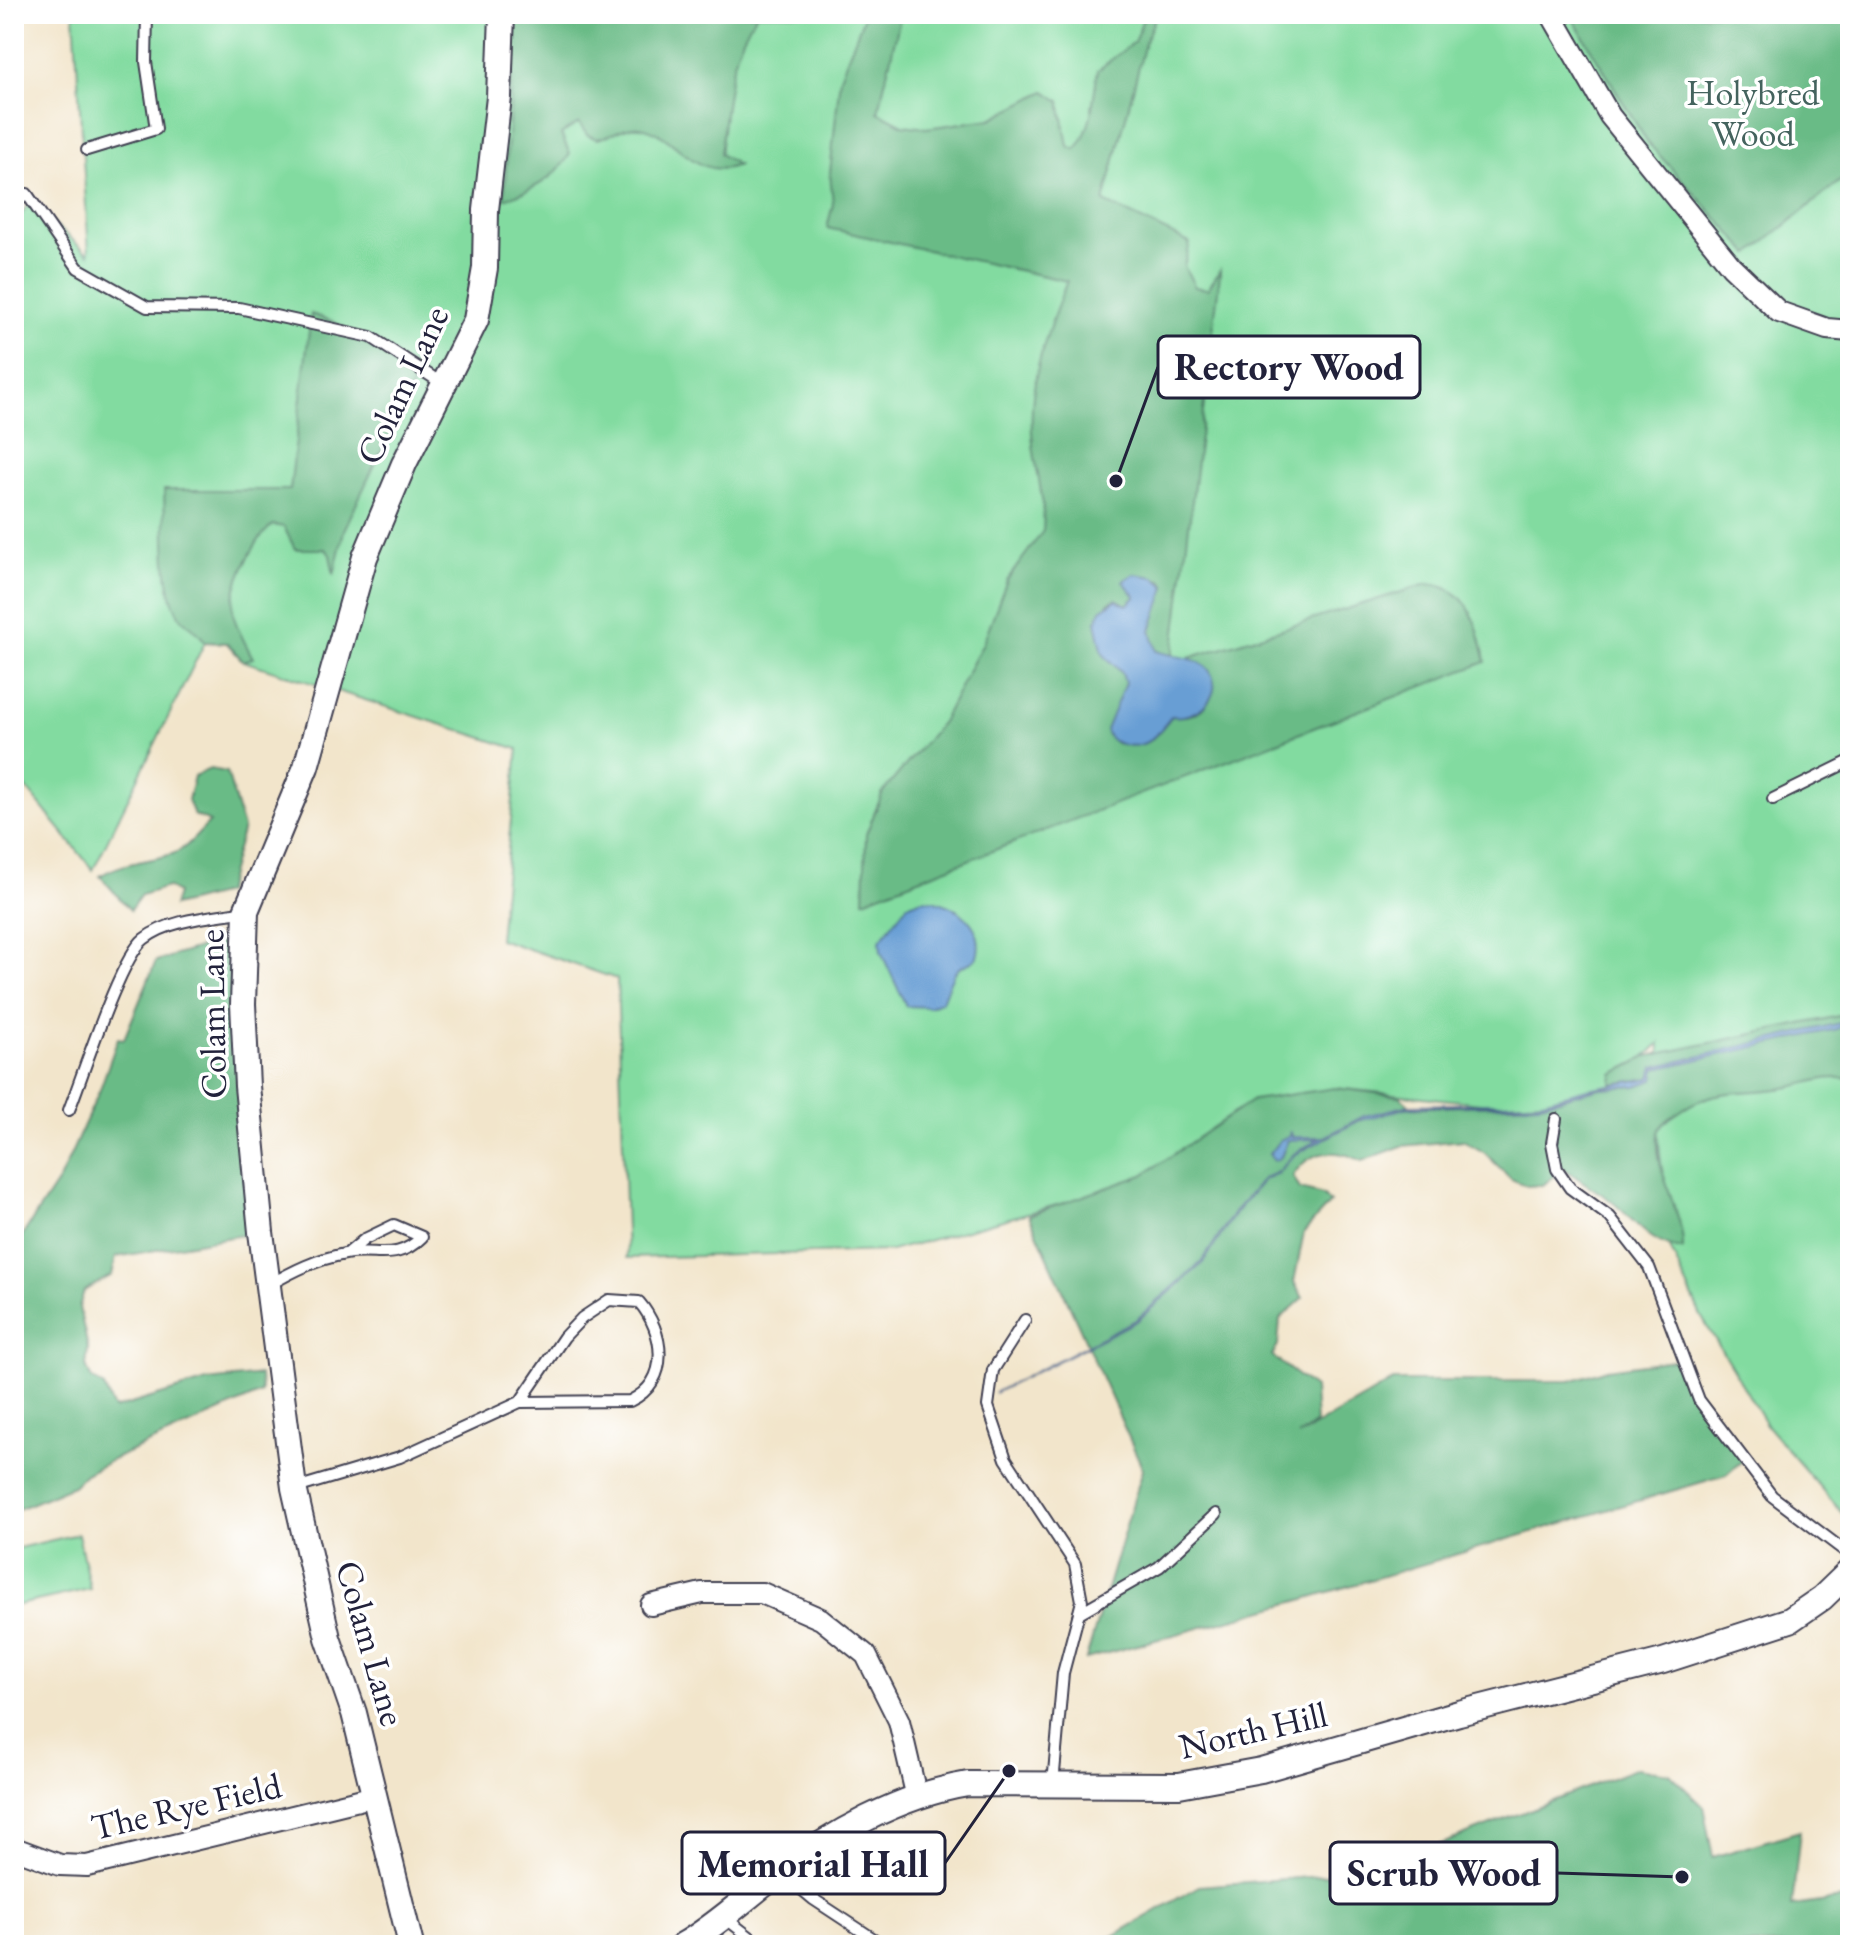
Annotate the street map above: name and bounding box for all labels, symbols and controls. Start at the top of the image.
park label: Holybred Wood [1686,69,1820,157]
street label: Colam Lane [345,298,459,472]
callout: Rectory Wood [1158,336,1420,398]
text: Rectory Wood [1174,342,1404,391]
street label: Colam Lane [187,929,237,1099]
street label: Colam Lane [325,1555,417,1731]
street label: North Hill [1174,1690,1332,1770]
street label: The Rye Field [86,1761,286,1851]
callout: Memorial Hall [682,1832,945,1894]
text: Memorial Hall [697,1839,929,1888]
callout: Scrub Wood [1330,1842,1557,1904]
text: Scrub Wood [1347,1848,1541,1897]

